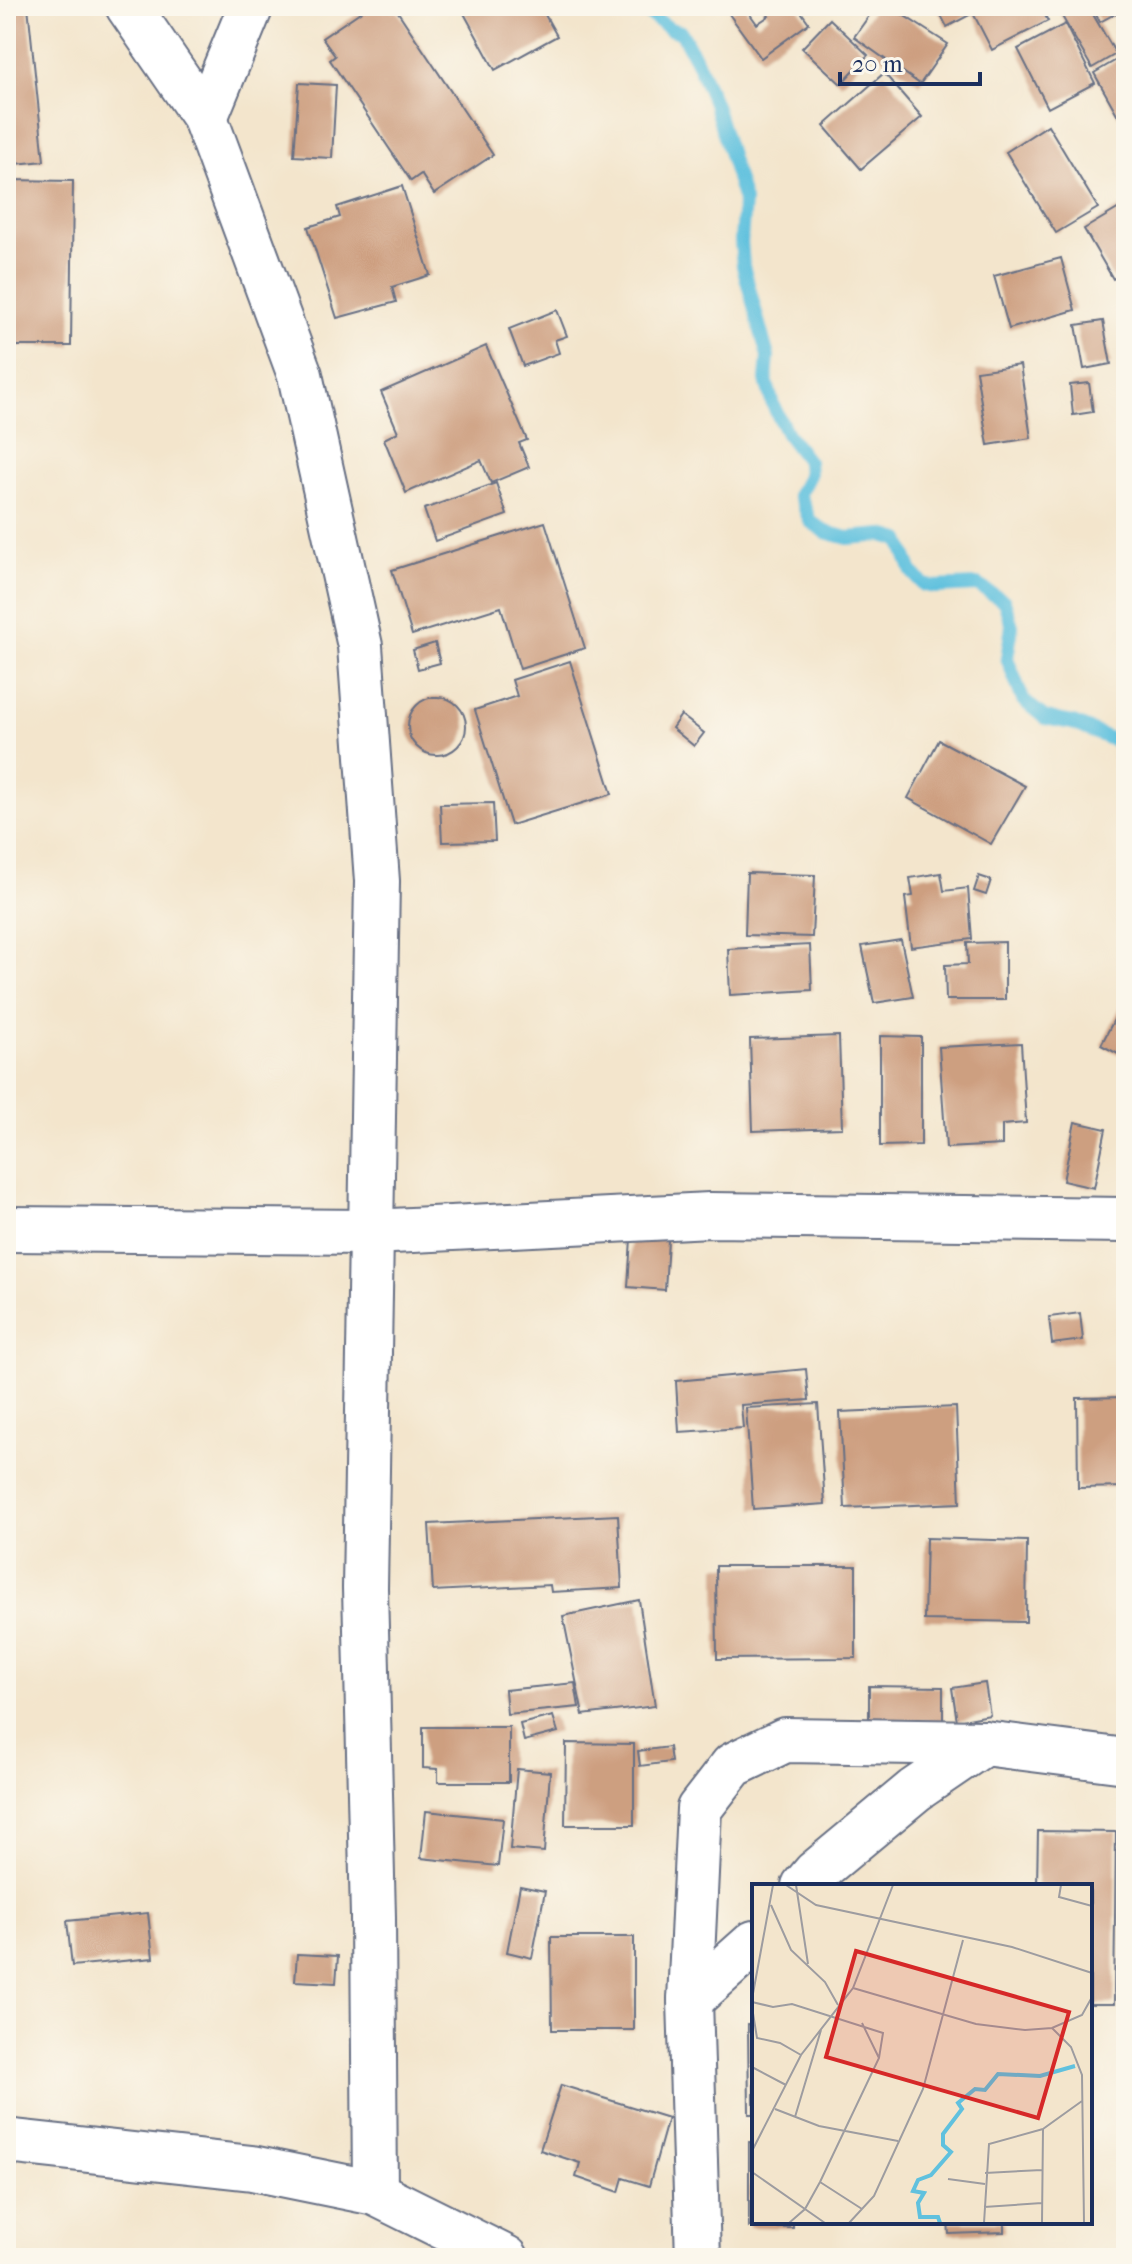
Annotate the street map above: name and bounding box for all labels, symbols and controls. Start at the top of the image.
scale bar [840,36,980,86]
text: 20 m [852,50,903,78]
inset map [752,1884,1092,2224]

